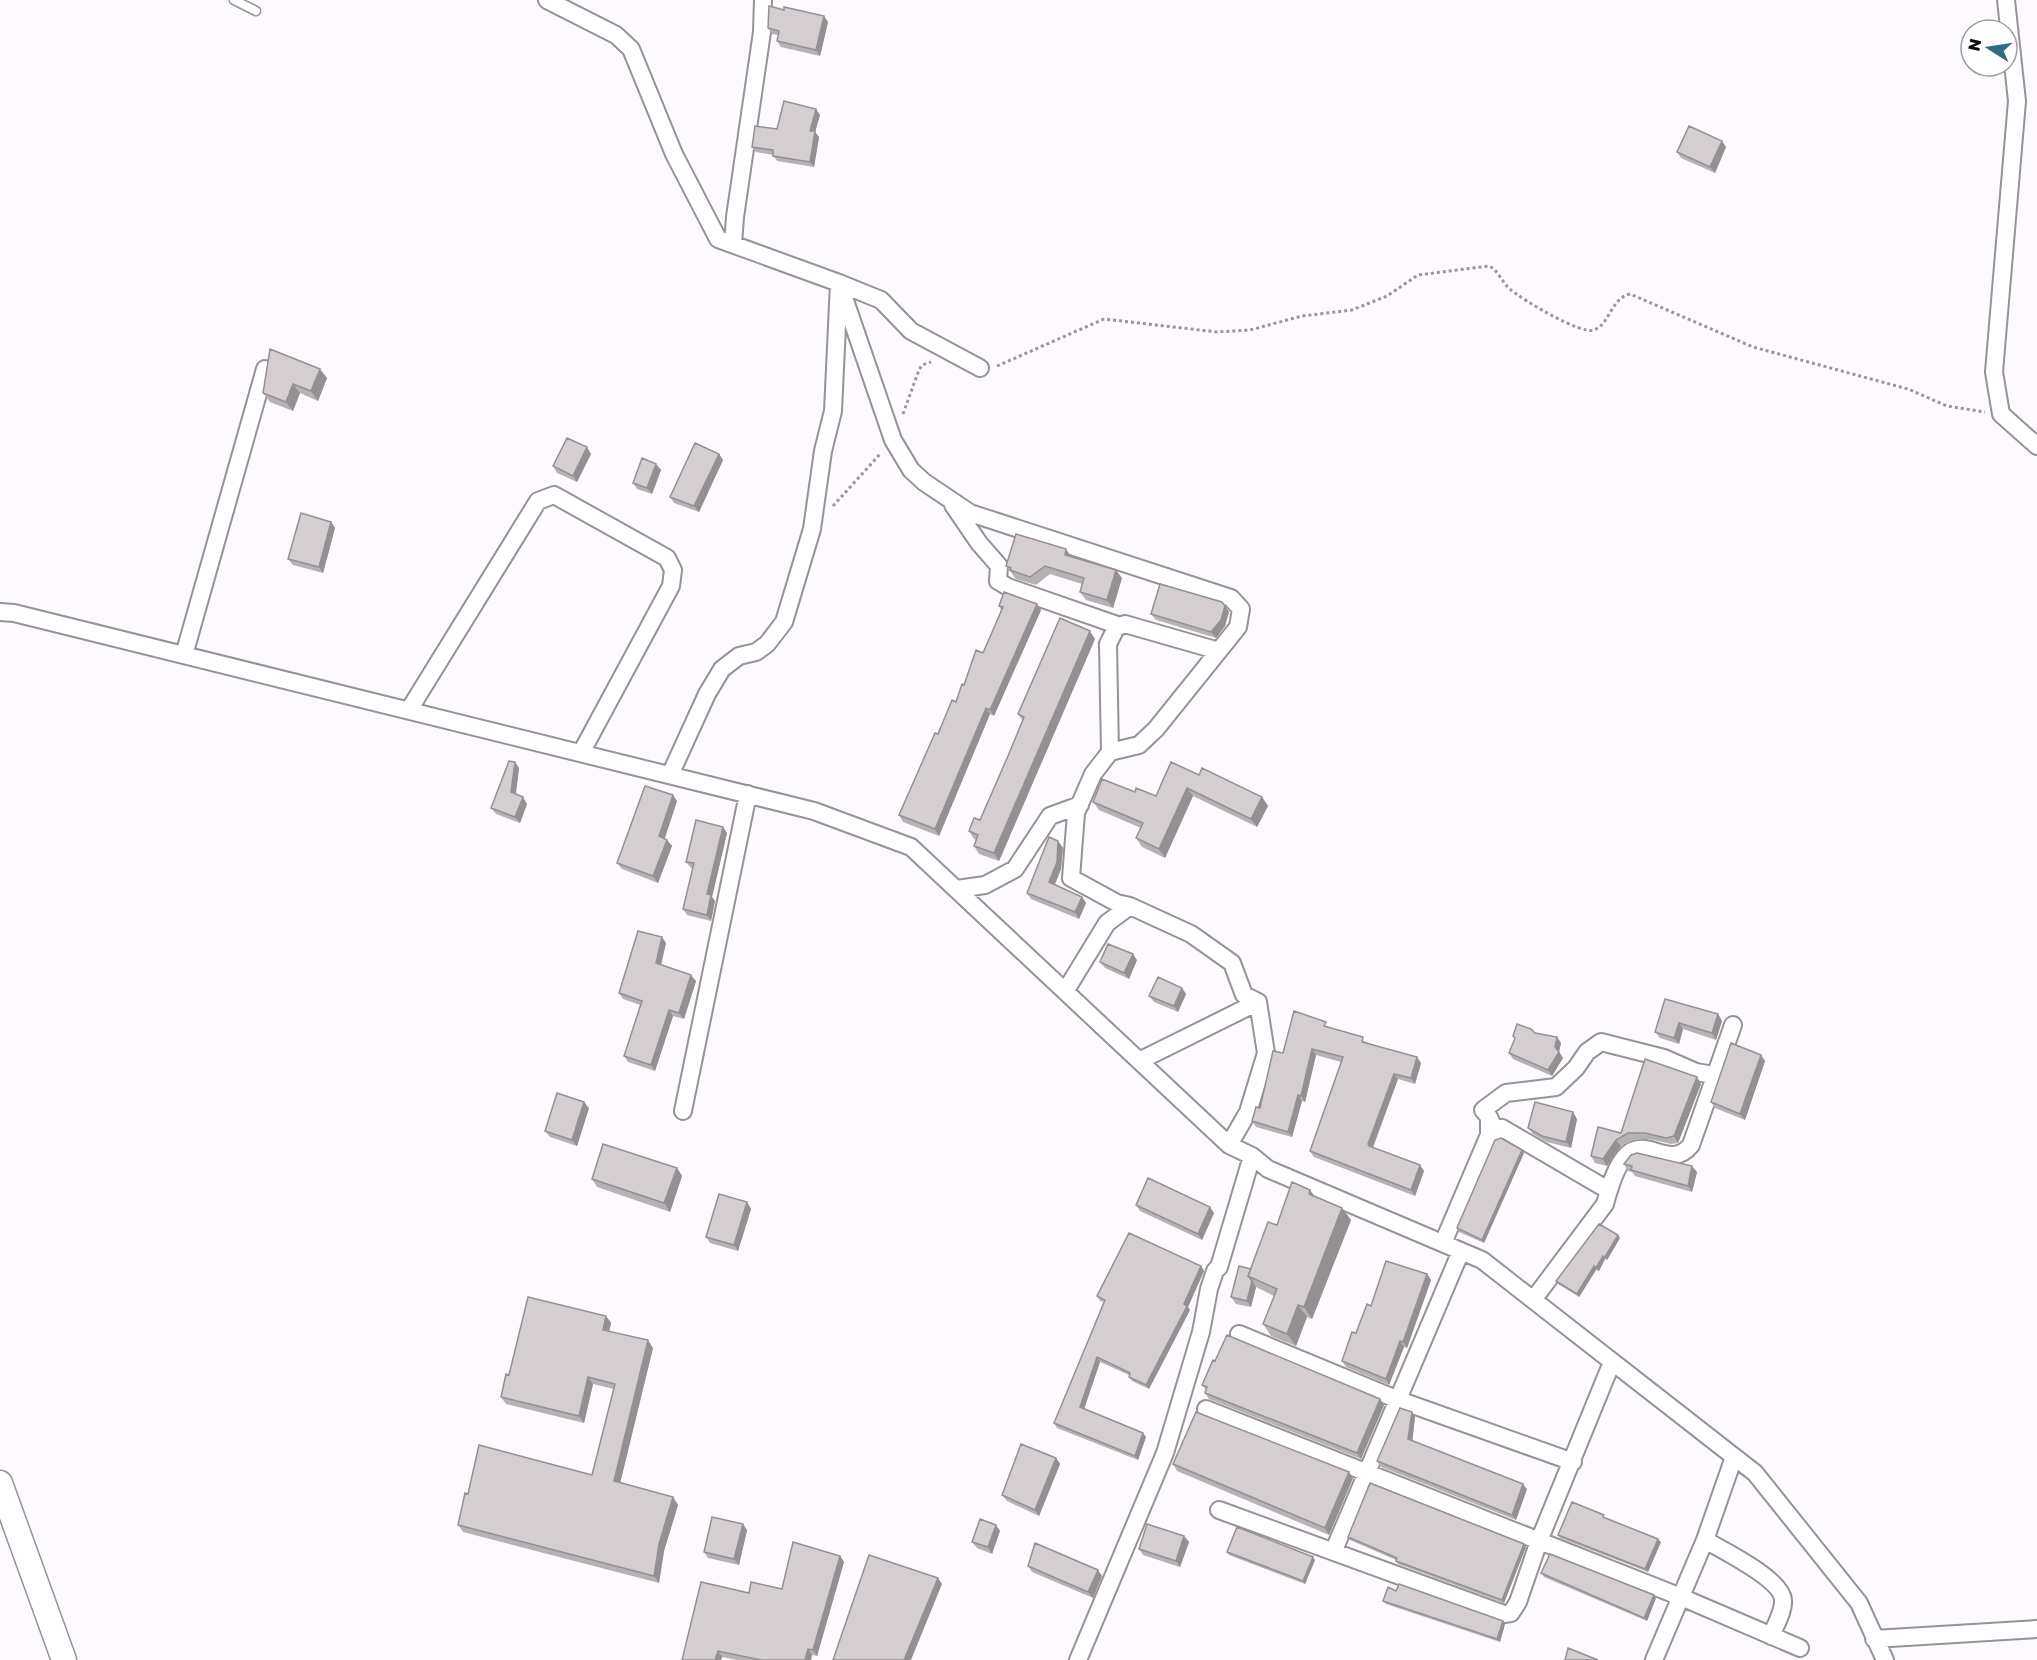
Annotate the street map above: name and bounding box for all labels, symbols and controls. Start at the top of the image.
north arrow [1959,18,2019,78]
text: N [1963,37,1985,53]

